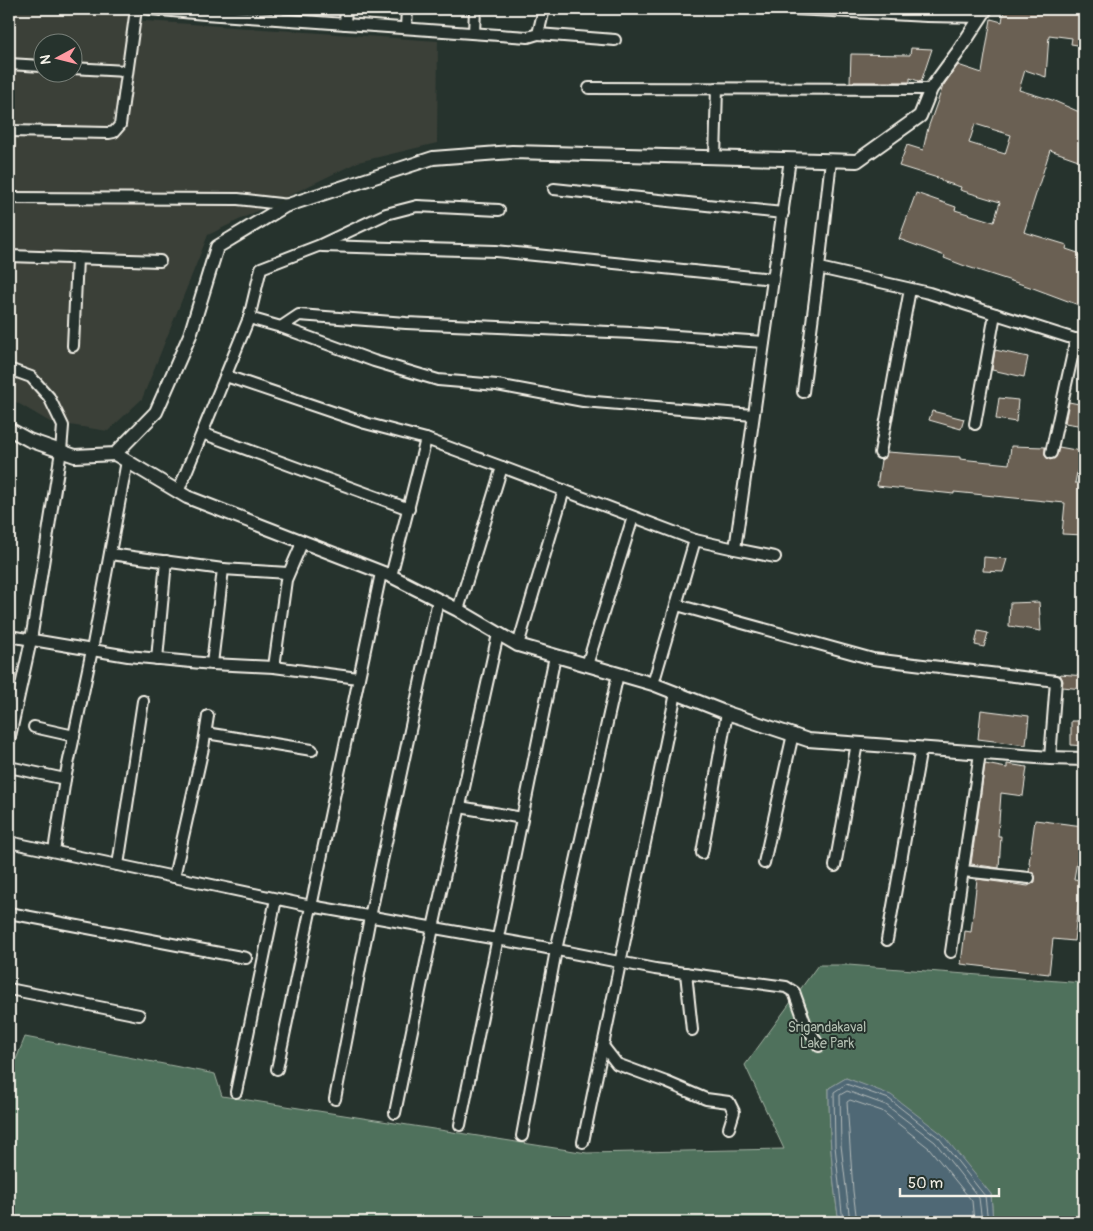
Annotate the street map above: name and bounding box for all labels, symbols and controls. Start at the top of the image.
north arrow [32,32,82,82]
text: N [37,54,55,65]
park label: Srigandakaval Lake Park [788,1019,866,1052]
scale bar [900,1166,999,1198]
text: 50 m [908,1174,943,1193]

